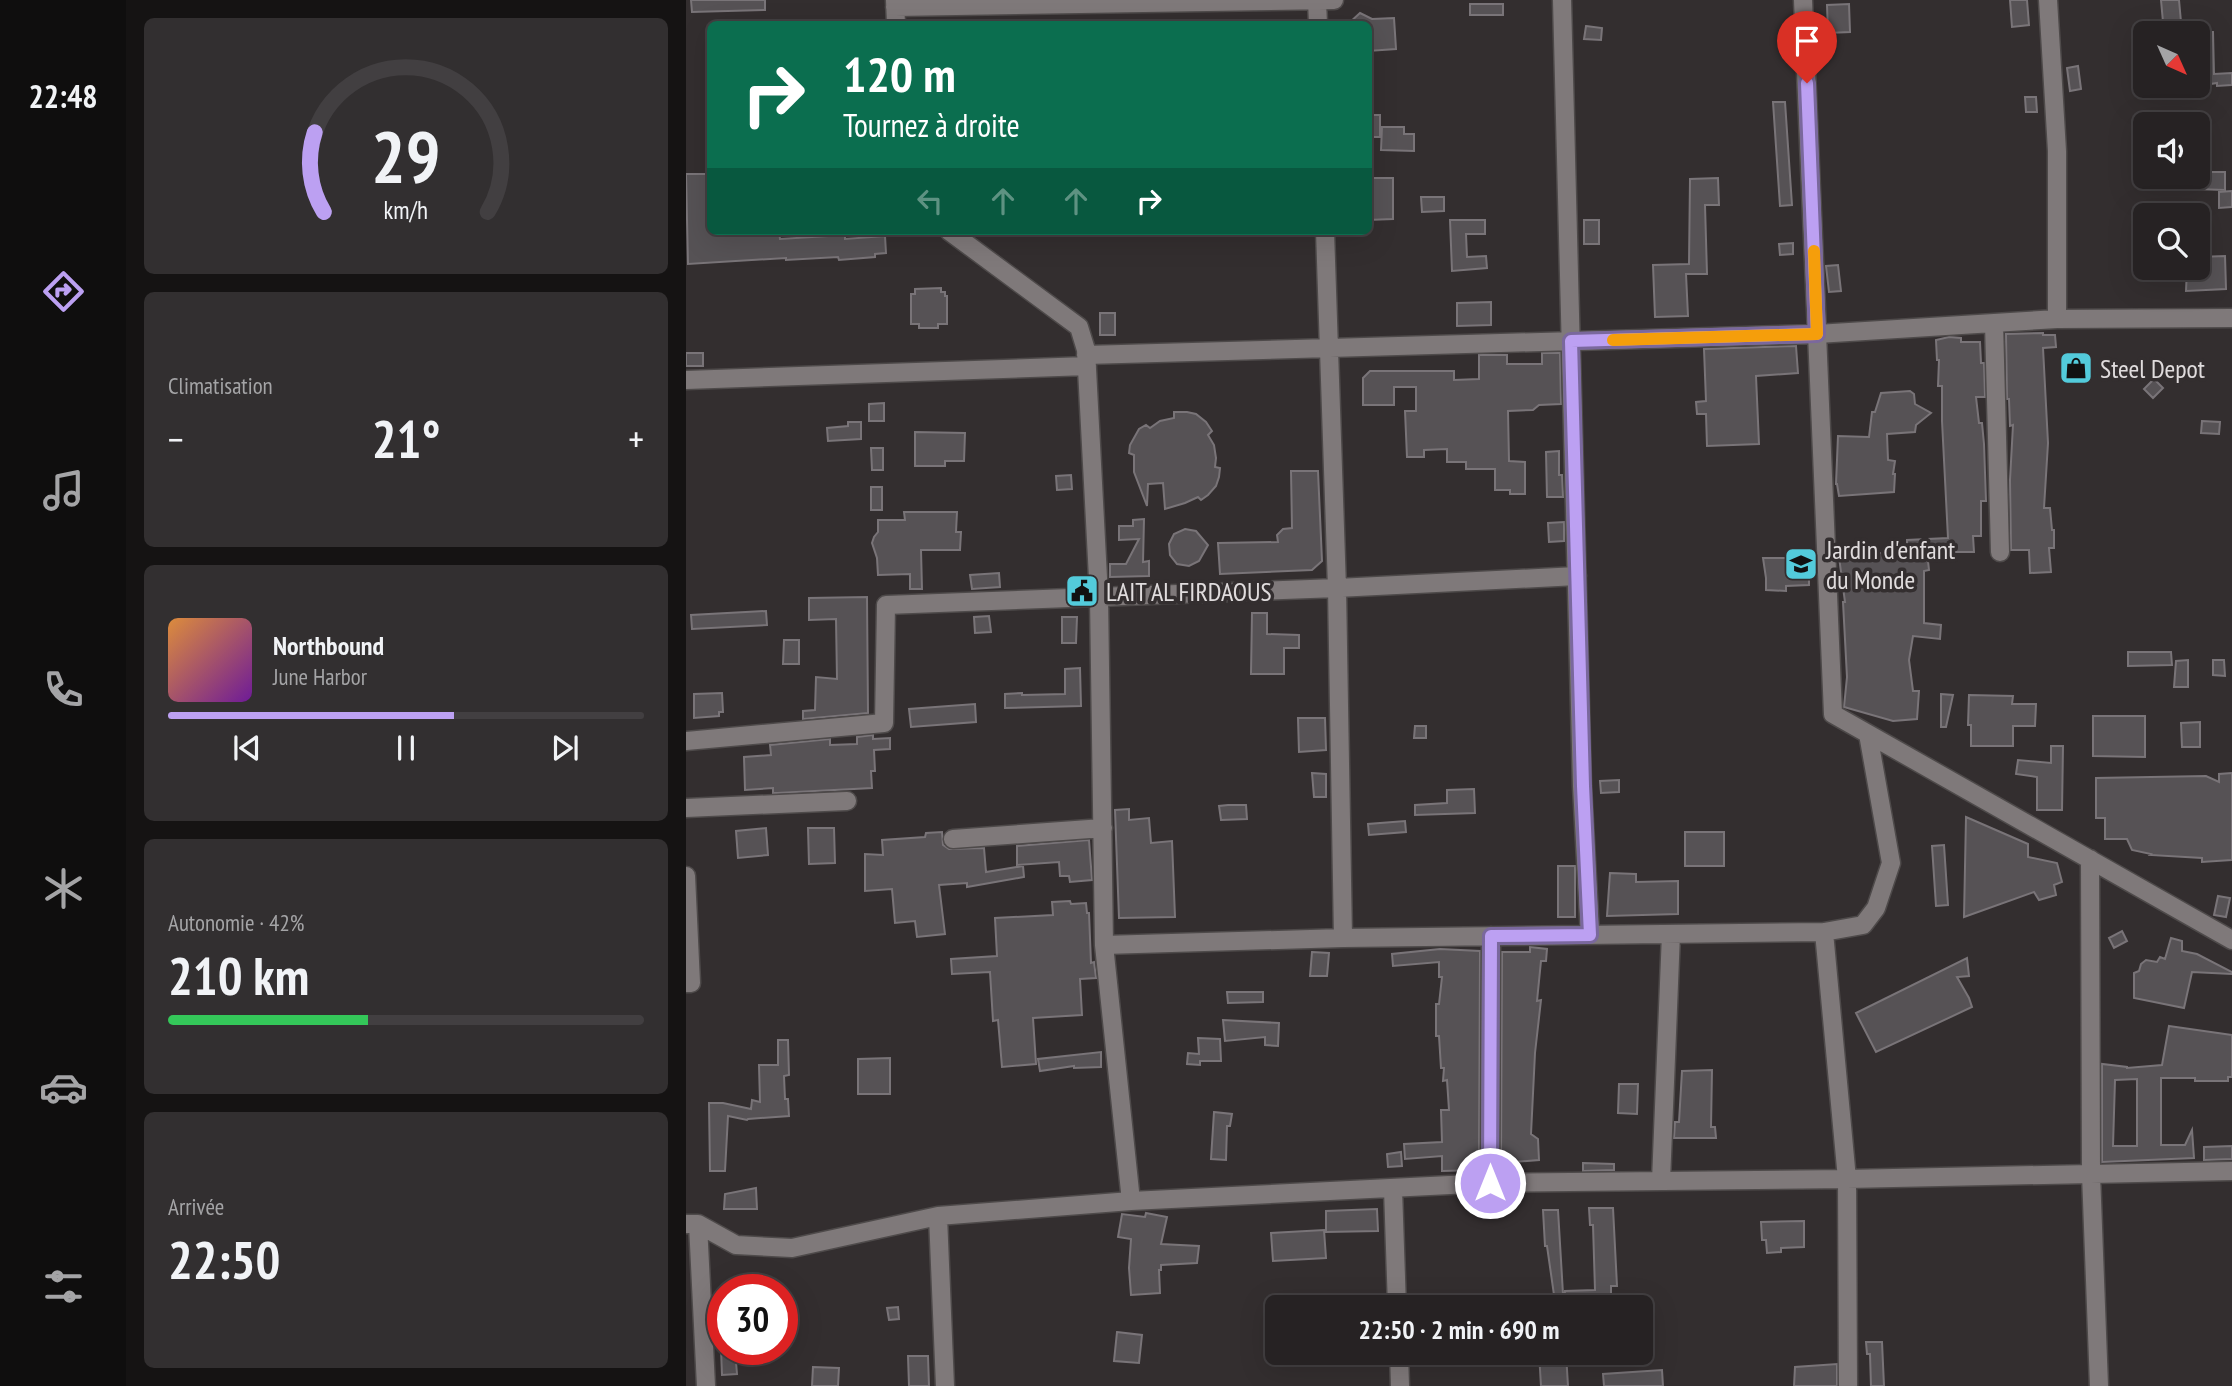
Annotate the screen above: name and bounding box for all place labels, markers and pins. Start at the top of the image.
pin [1777,11,1837,83]
shop icon: Steel Depot [2057,349,2095,387]
place label: Steel Depot [2100,352,2205,385]
place label: Jardin d'enfant du Monde [1825,533,1955,596]
school or university icon: Jardin d'enfant du Monde [1782,545,1820,583]
public building icon: LAIT AL FIRDAOUS [1063,572,1101,610]
place label: LAIT AL FIRDAOUS [1106,575,1272,608]

